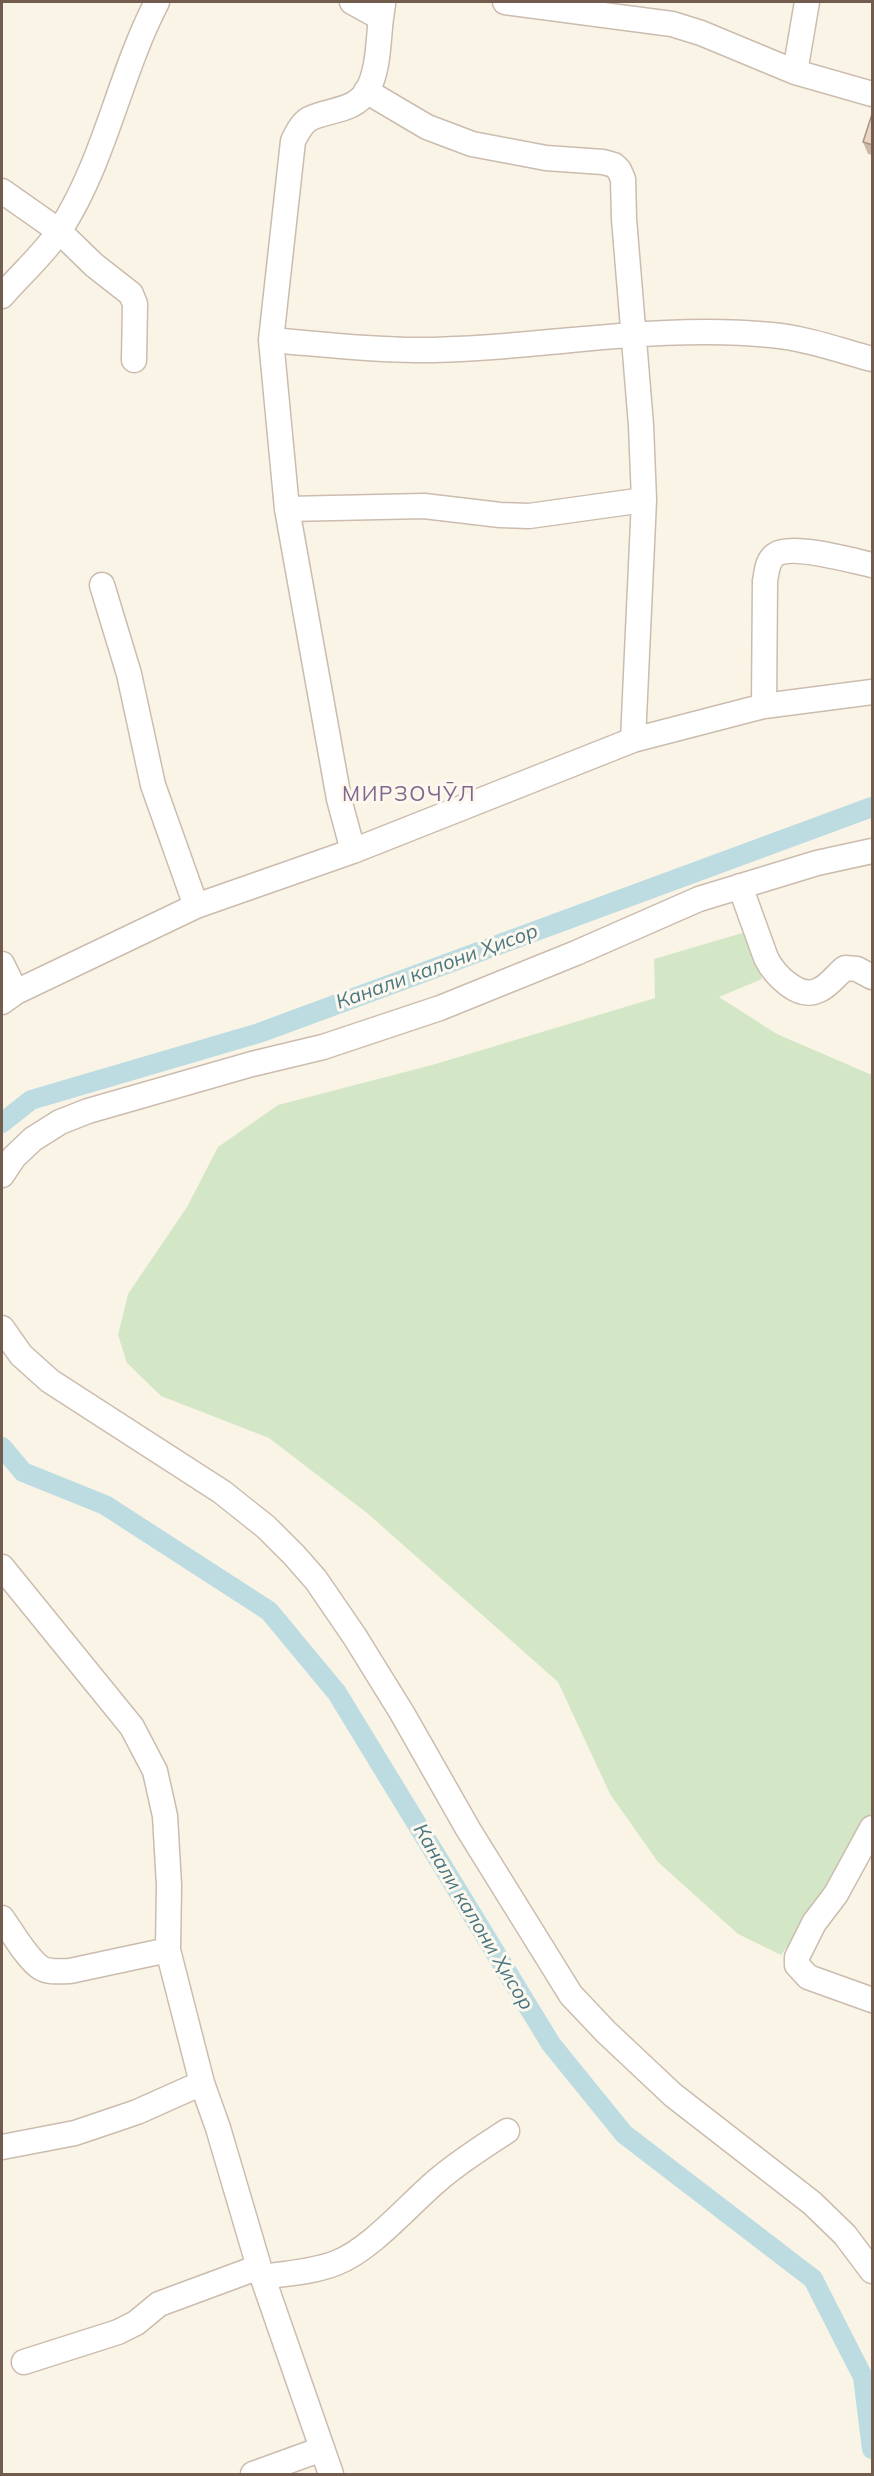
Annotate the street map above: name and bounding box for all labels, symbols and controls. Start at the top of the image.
district label: МИРЗОЧӮЛ [342,782,476,808]
water label: Канали калони Ҳисор [333,919,541,1015]
water label: Канали калони Ҳисор [408,1819,538,2015]

